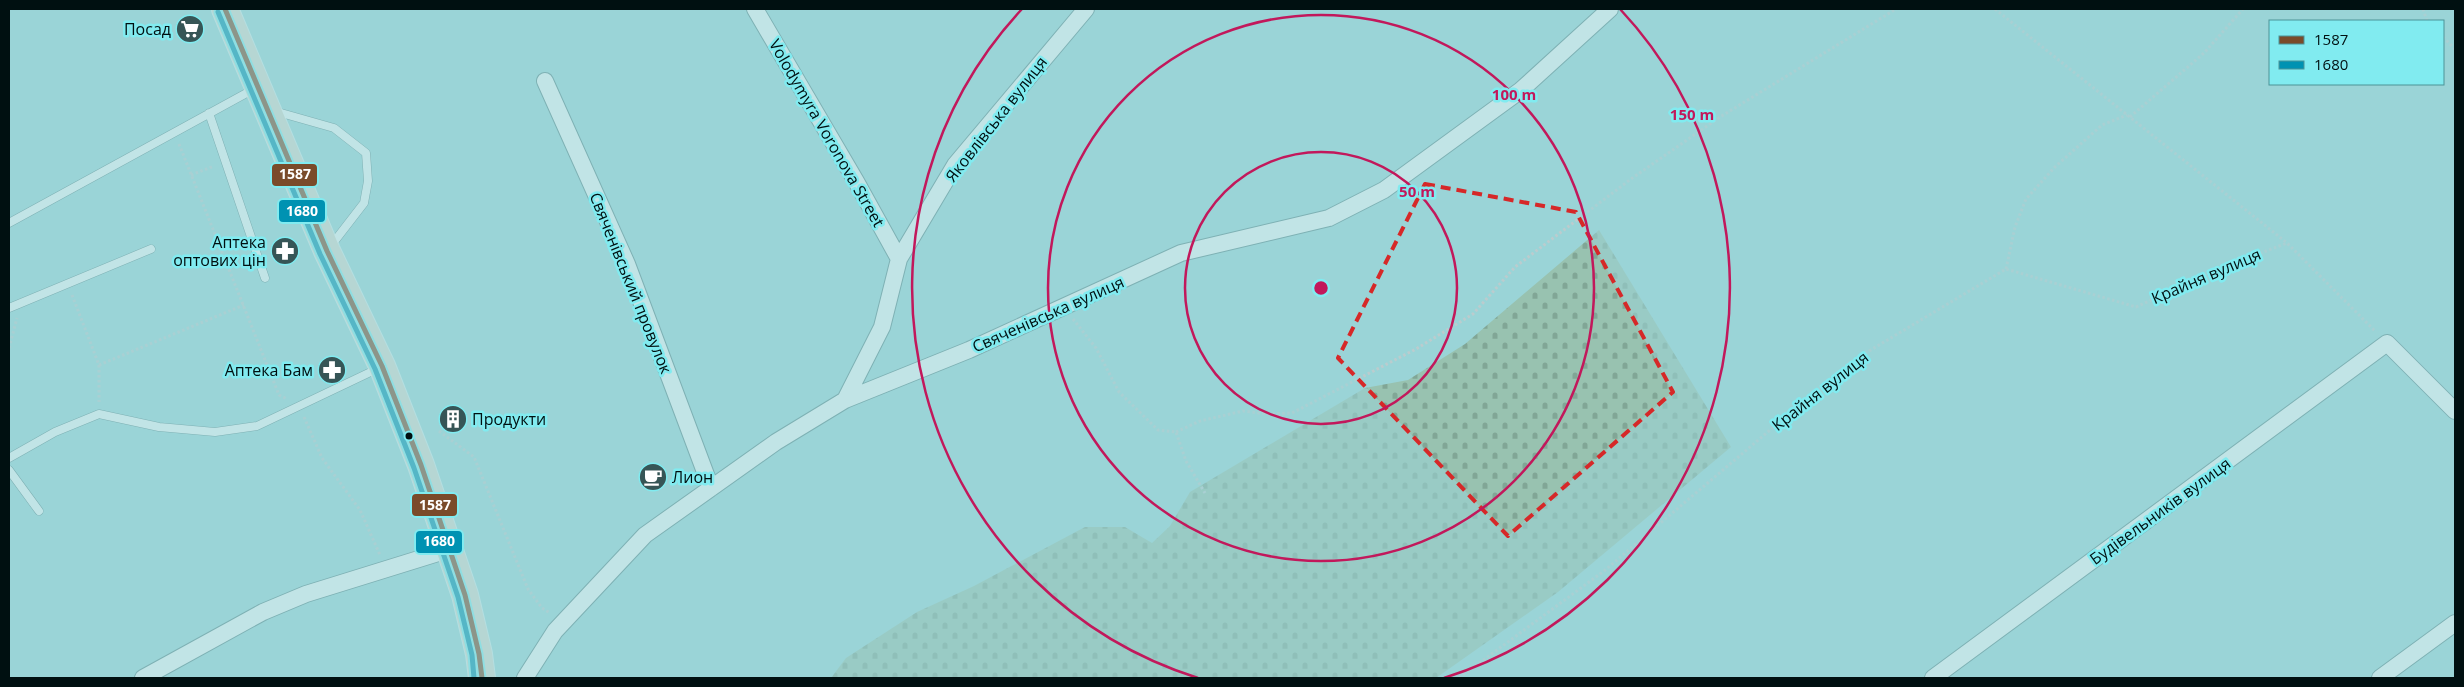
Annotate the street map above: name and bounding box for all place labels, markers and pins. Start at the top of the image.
supermarket icon: Посад [175,14,205,44]
place label: Посад [124,18,171,40]
place label: Аптека оптових цін [173,231,266,271]
pharmacy icon: Аптека оптових цін [270,236,300,266]
centre of rings [1312,279,1330,297]
pharmacy icon: Аптека Бам [317,355,347,385]
place label: Аптека Бам [225,359,313,381]
building icon: Продукти [438,404,468,434]
place label: Продукти [472,408,546,430]
unlabelled marker [404,431,414,441]
cafe icon: Лион [638,462,668,492]
place label: Лион [672,466,713,488]

